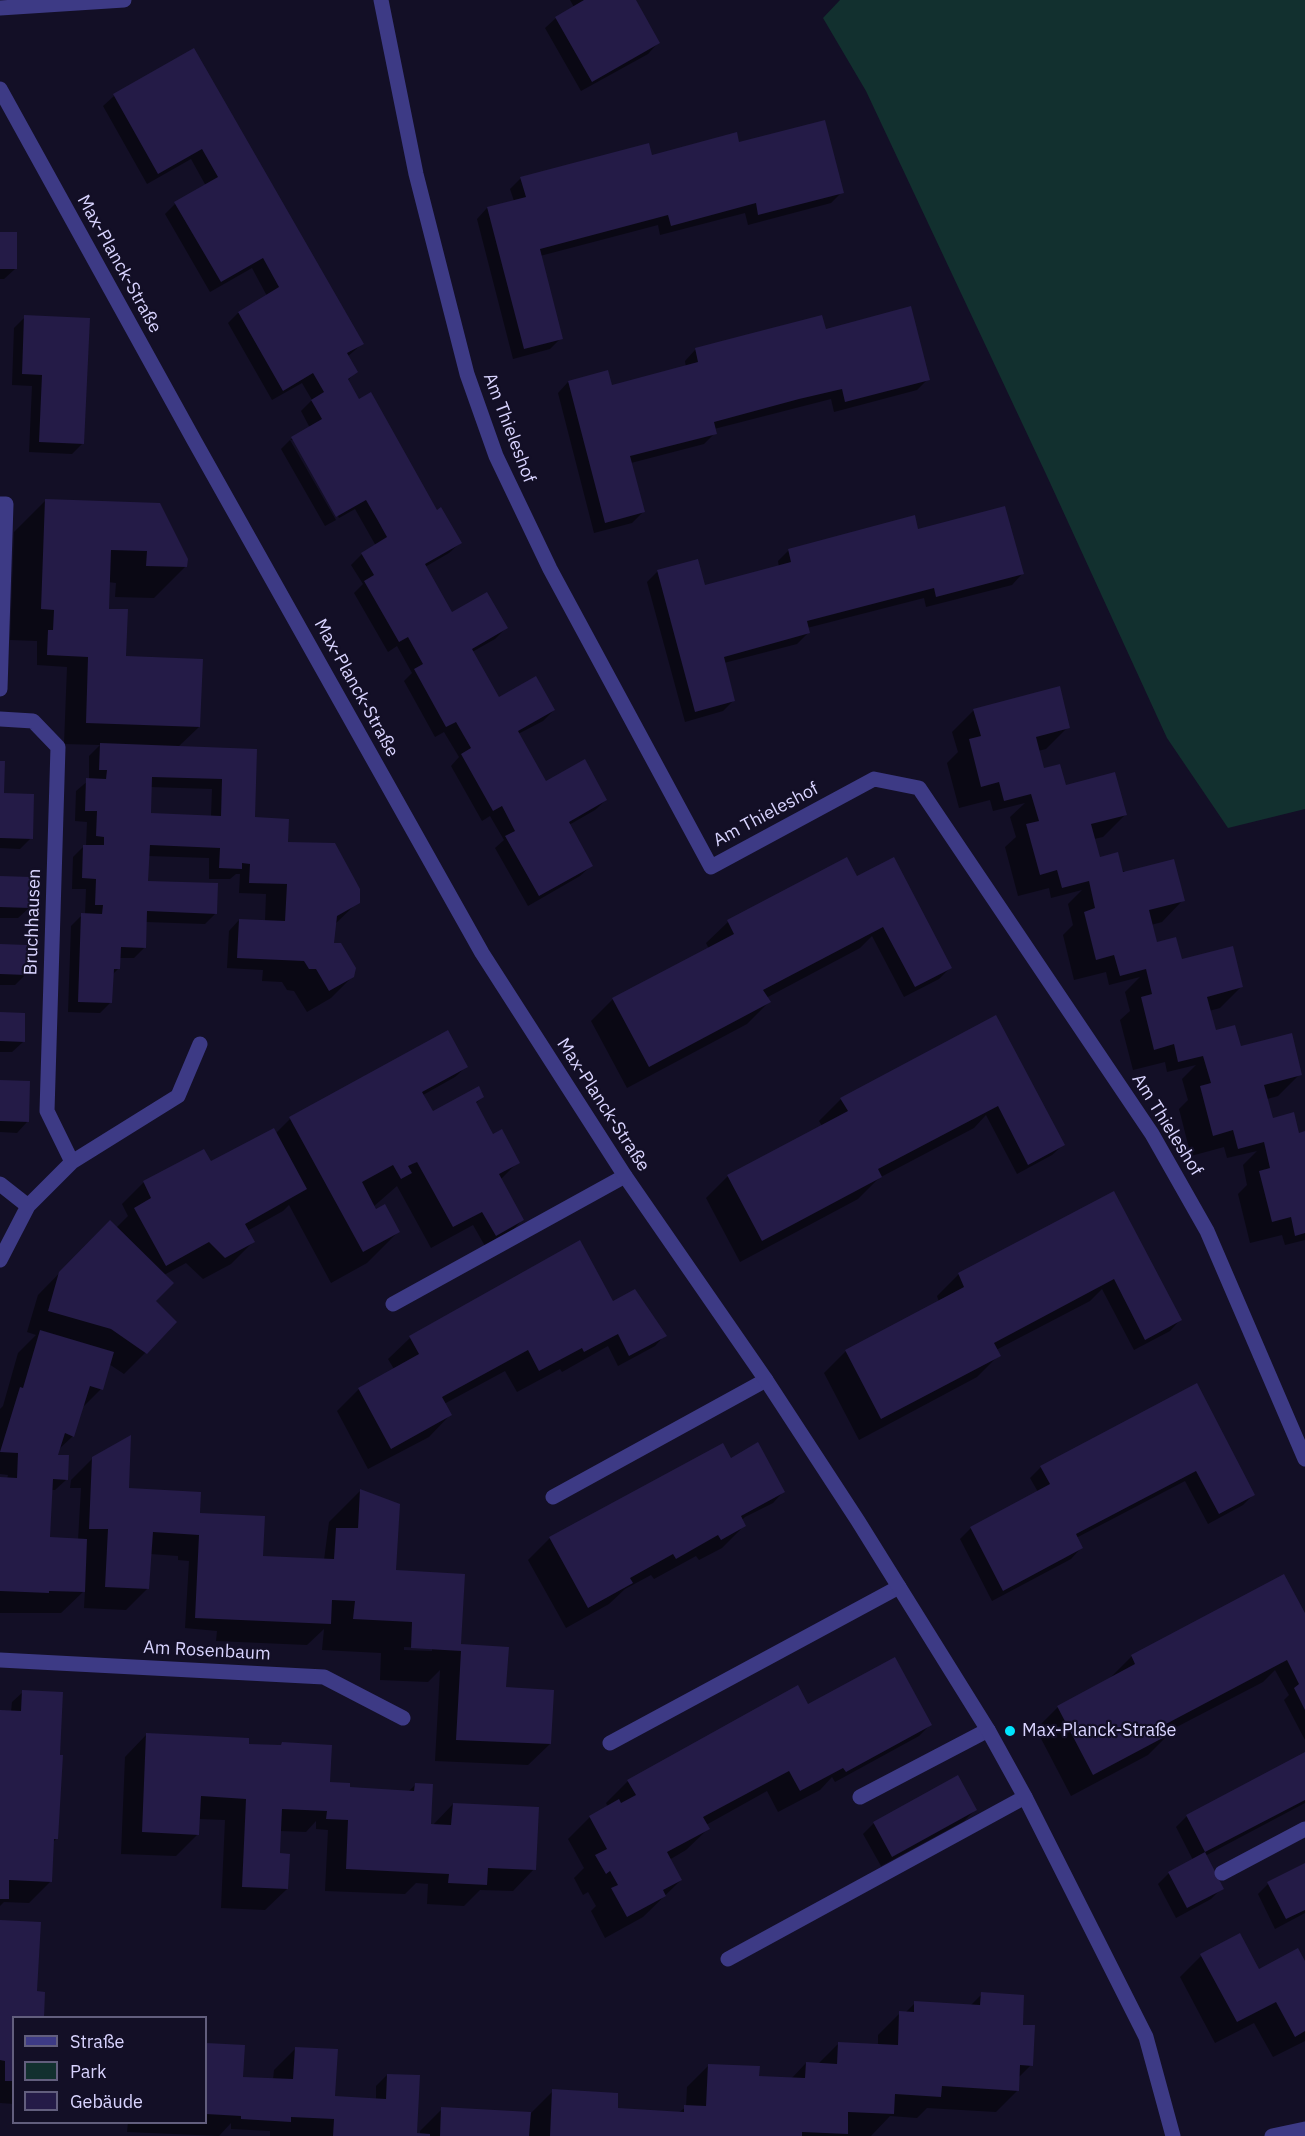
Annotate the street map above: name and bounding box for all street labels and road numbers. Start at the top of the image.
street label: Max-Planck-Straße [72,191,166,337]
street label: Am Thieleshof [478,370,540,486]
street label: Max-Planck-Straße [309,615,403,761]
street label: Am Thieleshof [710,778,822,852]
street label: Bruchhausen [20,868,46,976]
street label: Max-Planck-Straße [552,1034,654,1176]
street label: Am Thieleshof [1127,1070,1207,1180]
street label: Am Rosenbaum [143,1637,271,1665]

